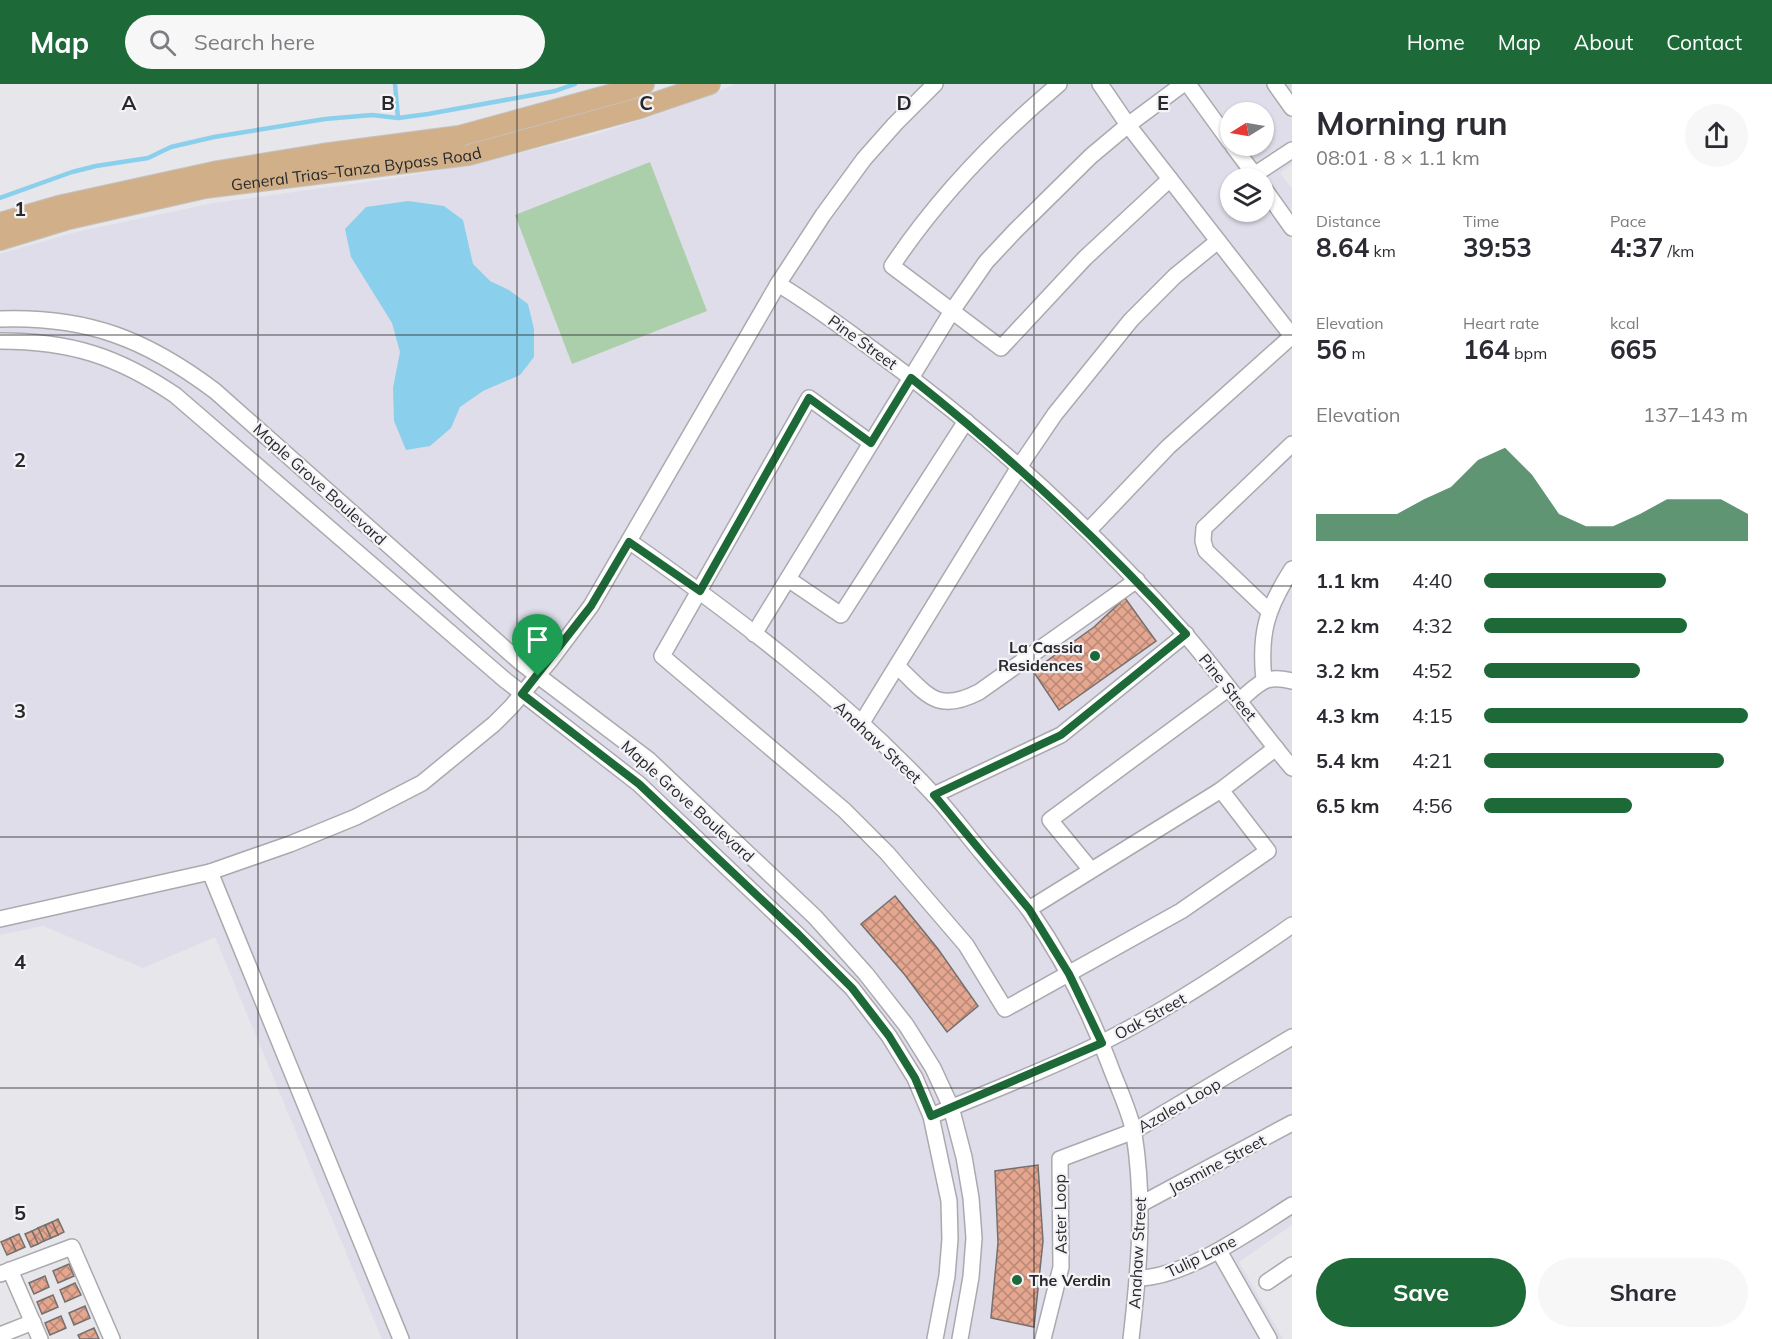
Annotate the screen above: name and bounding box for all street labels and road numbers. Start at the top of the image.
street label: General Trias–Tanza Bypass Road [230,142,484,195]
street label: Pine Street [824,310,902,374]
street label: Maple Grove Boulevard [249,419,391,549]
street label: Pine Street [1195,649,1261,725]
street label: Anahaw Street [830,697,926,788]
street label: Maple Grove Boulevard [617,736,759,866]
street label: Oak Street [1111,988,1190,1044]
street label: Azalea Loop [1134,1073,1224,1137]
street label: Jasmine Street [1165,1130,1269,1198]
street label: Aster Loop [1049,1174,1071,1254]
street label: Anahaw Street [1124,1196,1150,1309]
street label: Tulip Lane [1163,1230,1239,1282]

